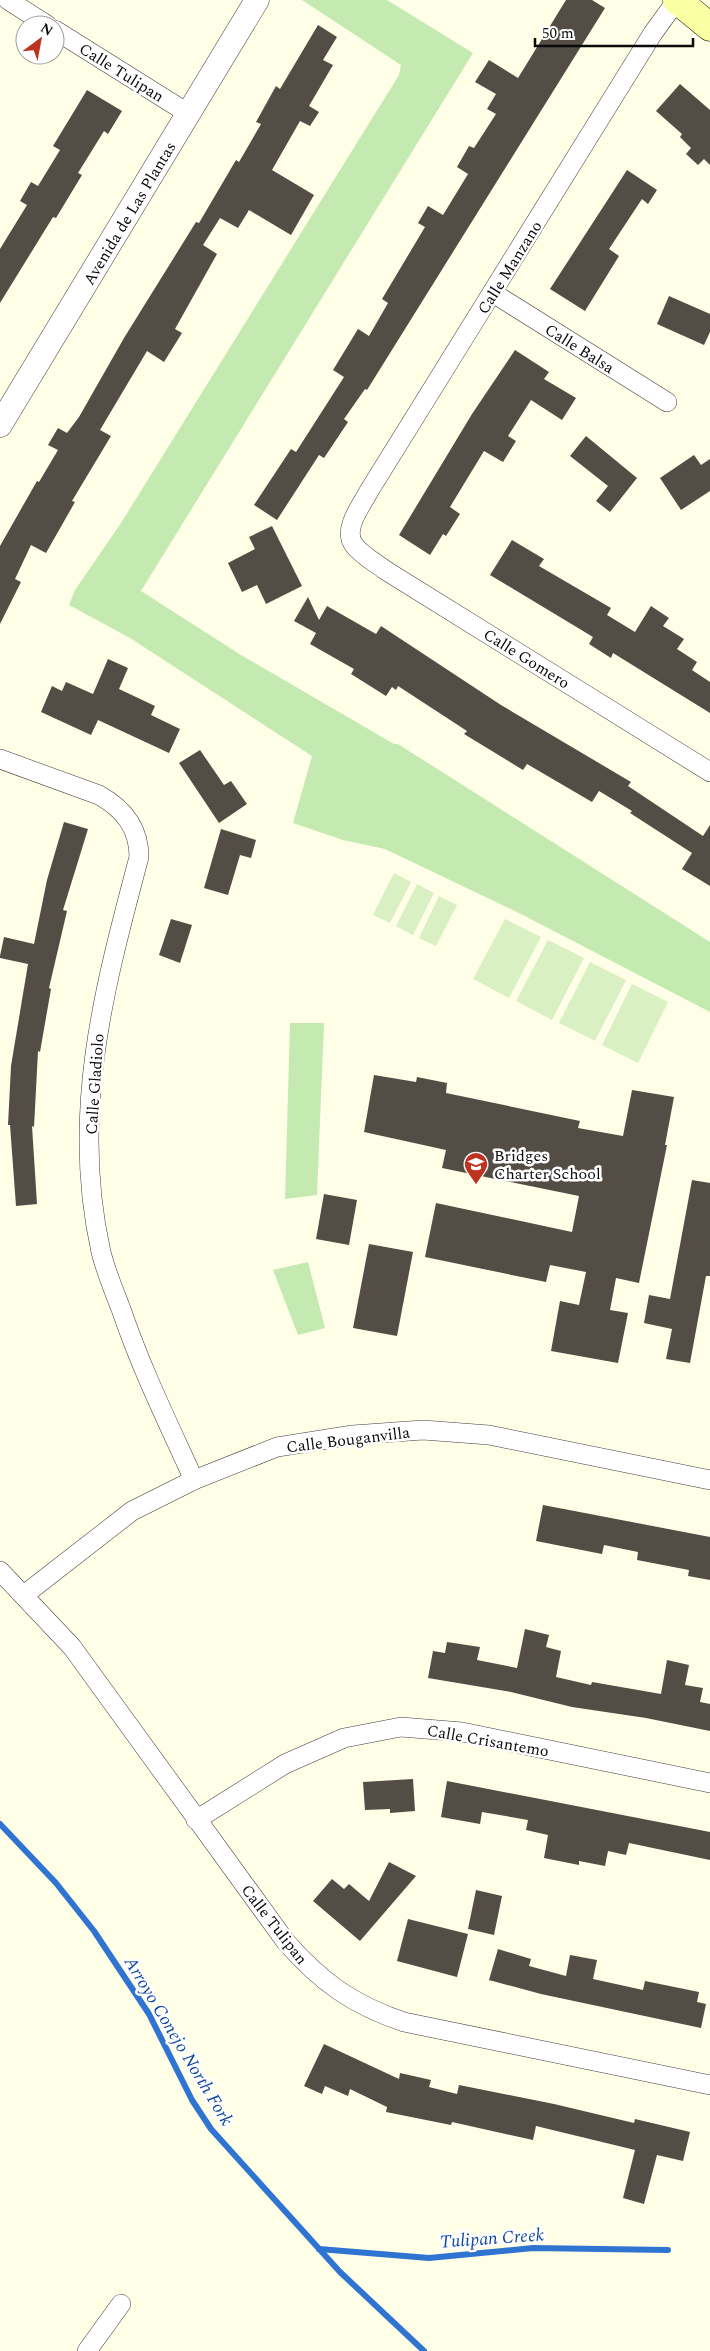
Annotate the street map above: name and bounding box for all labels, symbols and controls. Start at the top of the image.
north arrow [15,15,65,65]
scale bar [535,15,692,47]
text: N [36,17,57,41]
text: 50 m [542,22,574,45]
street label: Calle Tulipan [74,37,169,108]
street label: Avenida de Las Plantas [77,137,182,290]
street label: Calle Manzano [471,216,548,319]
street label: Calle Balsa [540,318,619,380]
street label: Calle Gomero [479,623,574,695]
street label: Calle Gladiolo [79,1033,111,1135]
place label: Bridges Charter School [494,1144,601,1186]
school or university icon: Bridges Charter School [463,1151,489,1185]
street label: Calle Bouganvilla [285,1420,411,1459]
street label: Calle Crisantemo [425,1718,551,1764]
street label: Calle Tulipan [235,1879,313,1970]
water label: Arroyo Conejo North Fork [117,1951,240,2132]
water label: Tulipan Creek [439,2221,546,2256]

